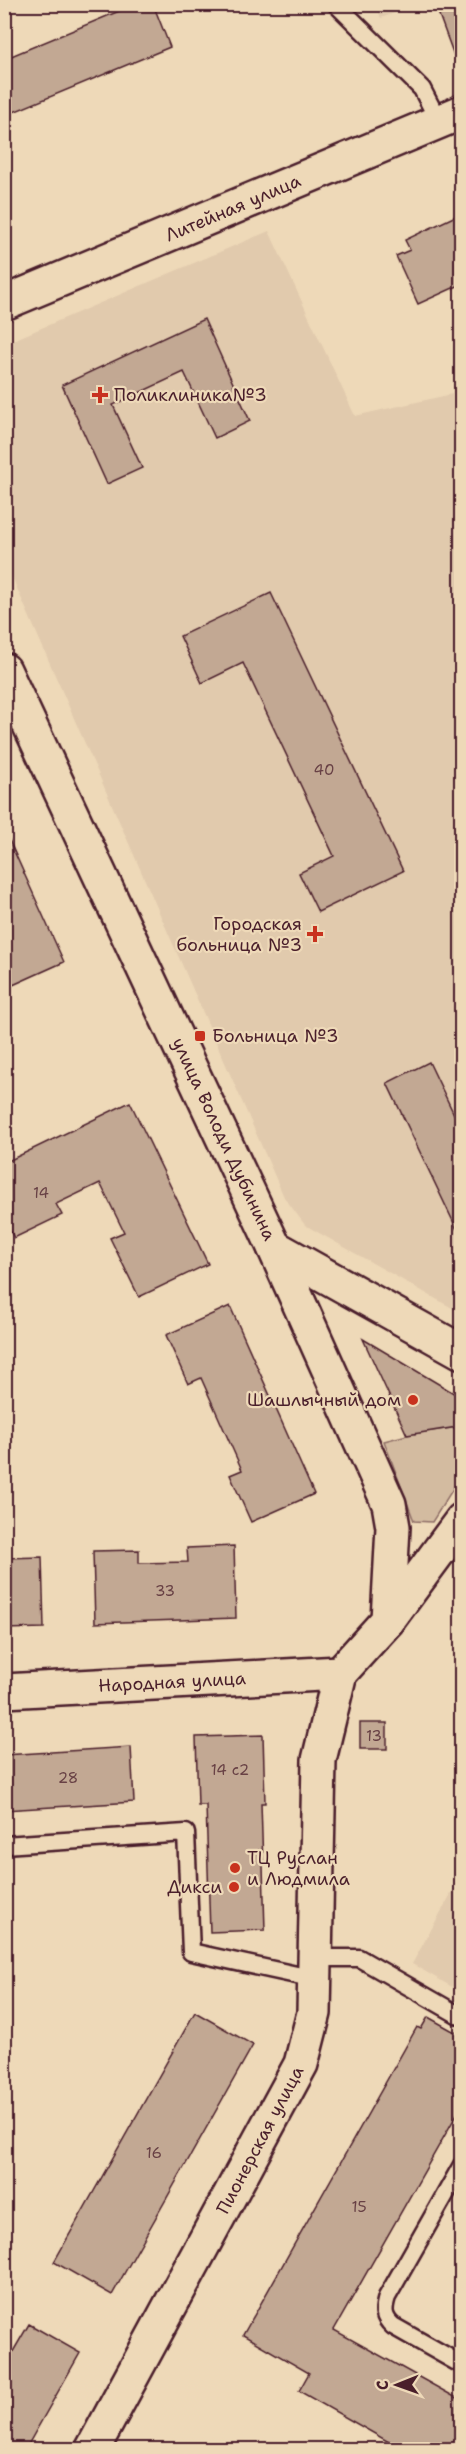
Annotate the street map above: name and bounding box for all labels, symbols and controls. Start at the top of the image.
street label: Литейная улица [162,169,304,247]
place label: Поликлиника№3 [114,383,267,407]
marker: Поликлиника№3 [91,386,109,404]
house number: 40 [314,760,334,780]
place label: Городская больница №3 [176,912,302,957]
marker: Городская больница №3 [306,925,324,943]
place label: Больница №3 [212,1024,339,1048]
marker: Больница №3 [193,1029,207,1043]
street label: улица Володи Дубинина [166,1034,282,1244]
house number: 14 [33,1183,49,1203]
place label: Шашлычный дом [247,1388,401,1412]
marker: Шашлычный дом [406,1393,420,1407]
house number: 33 [155,1581,175,1601]
street label: Народная улица [98,1666,246,1698]
house number: 13 [366,1726,382,1746]
house number: 14 с2 [211,1760,249,1780]
house number: 28 [58,1768,78,1788]
place label: ТЦ Руслан и Людмила [247,1846,350,1891]
marker: ТЦ Руслан и Людмила [228,1861,242,1875]
place label: Дикси [167,1875,222,1899]
marker: Дикси [227,1880,241,1894]
street label: Пионерская улица [211,2062,309,2218]
house number: 16 [146,2143,162,2163]
house number: 15 [351,2197,367,2217]
north arrow [367,2355,427,2415]
text: С [372,2380,393,2390]

